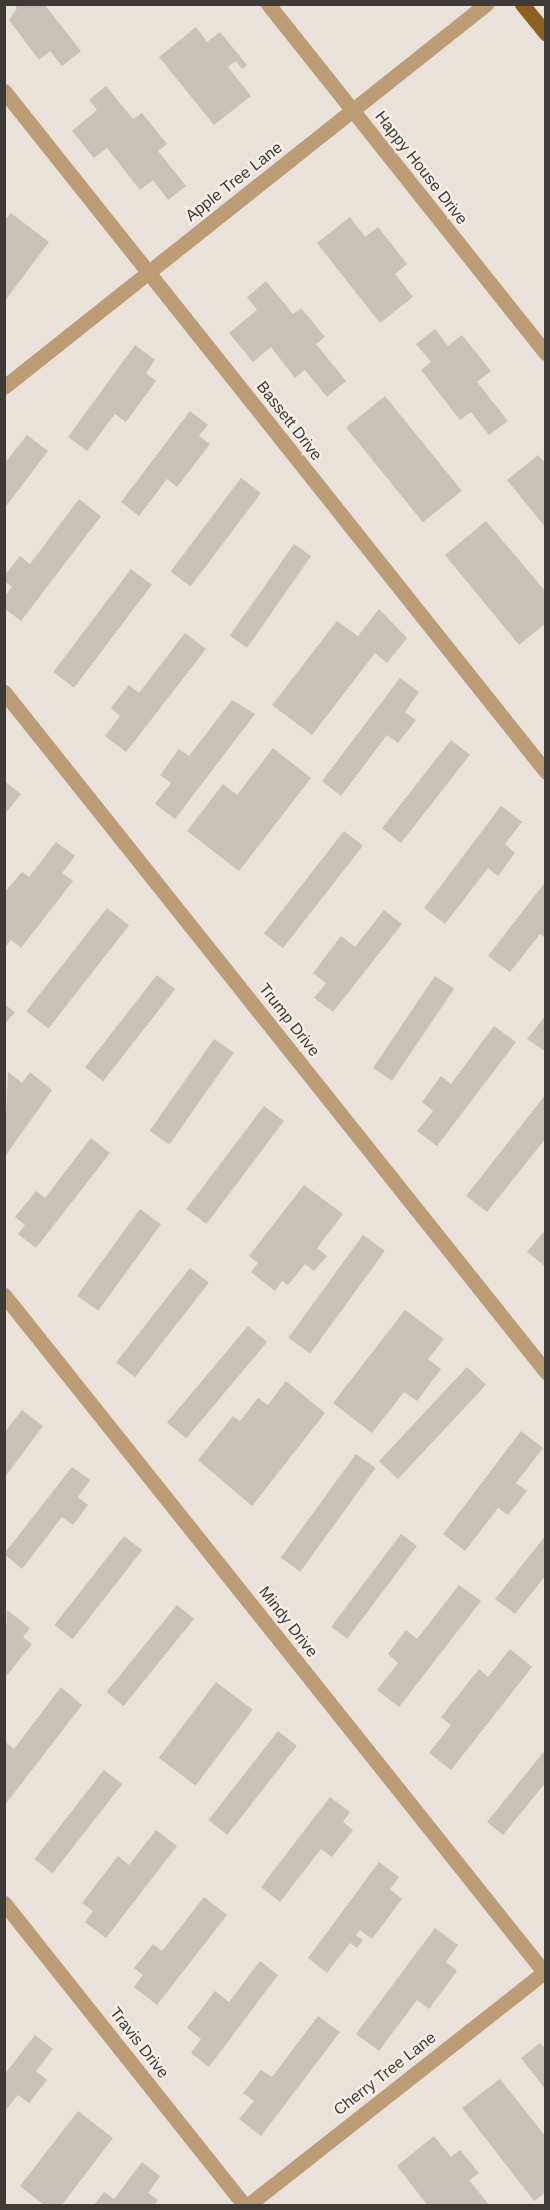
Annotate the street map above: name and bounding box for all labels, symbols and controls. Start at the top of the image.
street label: Happy House Drive [371,107,471,229]
street label: Apple Tree Lane [182,138,286,226]
street label: Bassett Drive [252,378,326,464]
street label: Trump Drive [255,980,323,1060]
street label: Mindy Drive [254,1583,322,1661]
street label: Travis Drive [105,2004,173,2082]
street label: Cherry Tree Lane [330,2028,440,2120]

